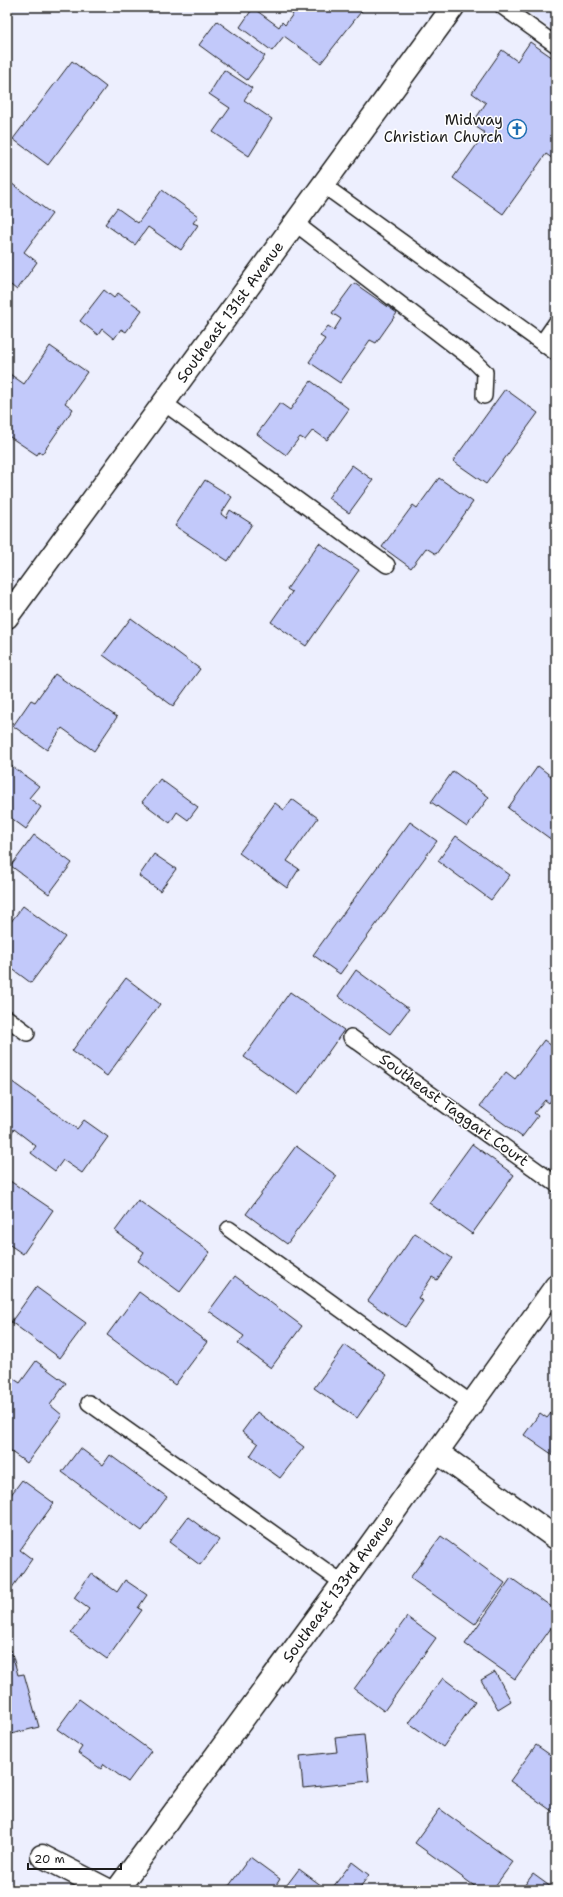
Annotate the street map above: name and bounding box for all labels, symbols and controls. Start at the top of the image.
place label: Midway Christian Church [384,110,503,147]
church icon: Midway Christian Church [506,118,528,140]
street label: Southeast 131st Avenue [172,237,288,387]
street label: Southeast Taggart Court [375,1049,533,1171]
street label: Southeast 133rd Avenue [278,1512,398,1666]
scale bar [28,1845,121,1871]
text: 20 m [34,1851,65,1867]

